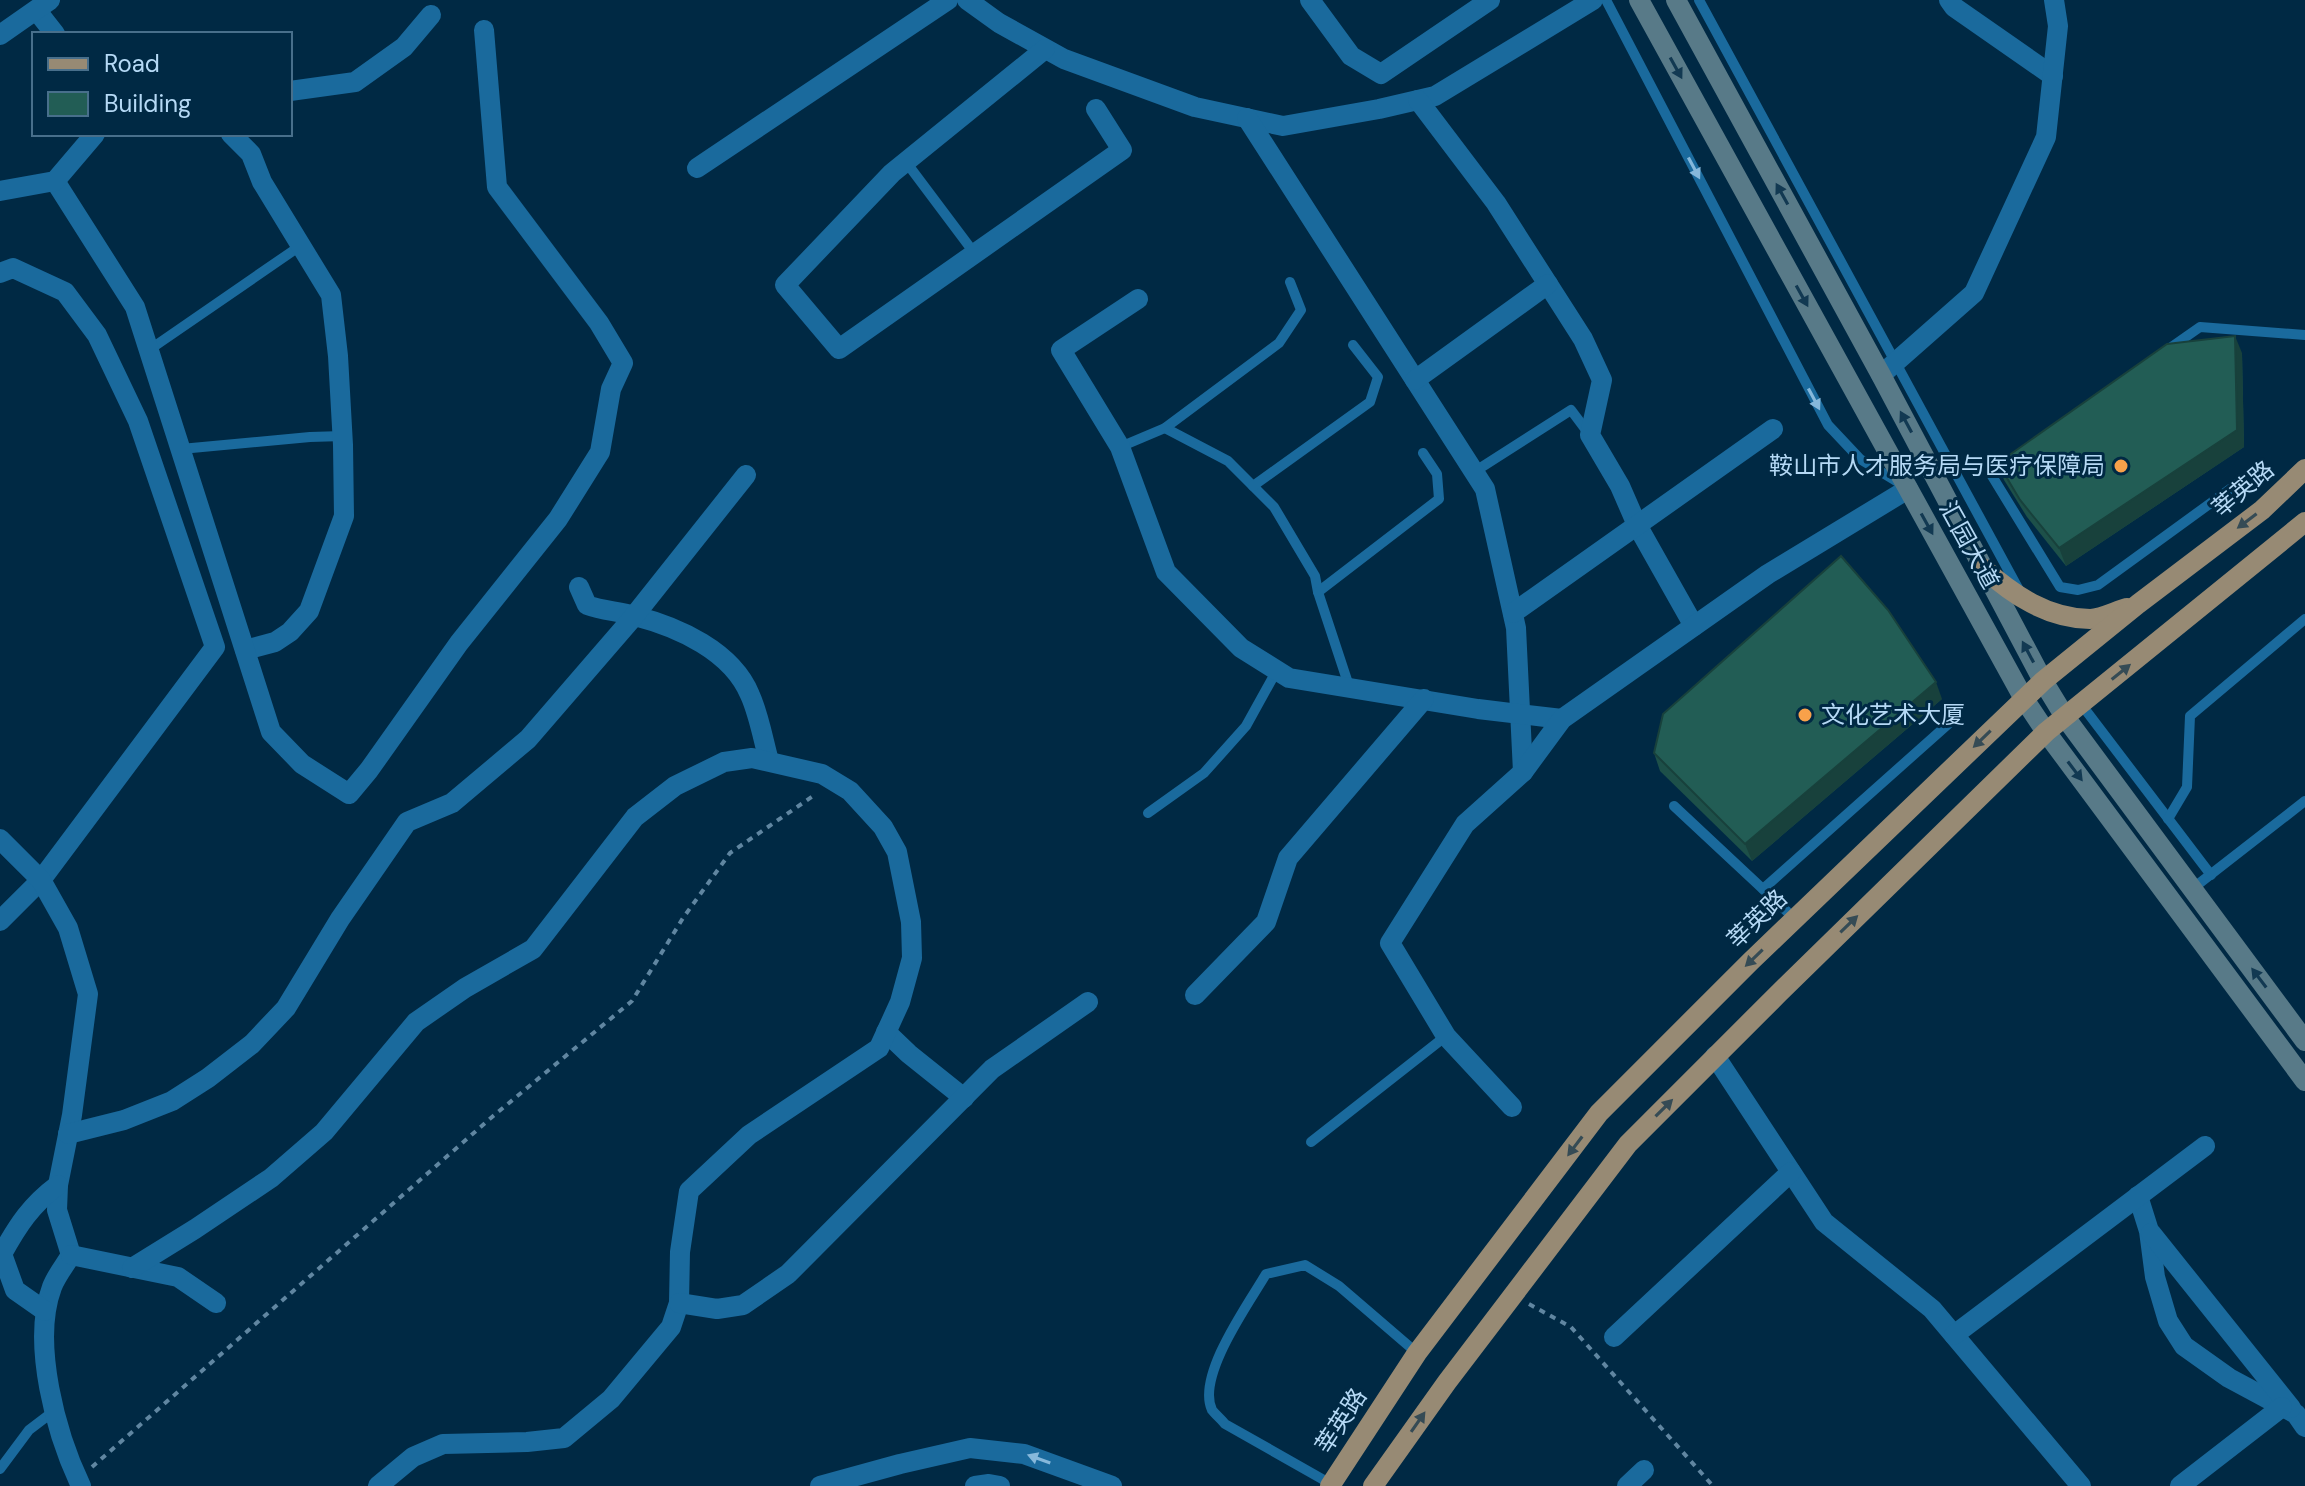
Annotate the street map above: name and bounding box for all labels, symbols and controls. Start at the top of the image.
legend [32,32,292,136]
text: Road [104,48,160,79]
one-way arrow [1670,57,1683,80]
text: Building [104,88,191,119]
one-way arrow [1687,157,1700,180]
one-way arrow [1775,182,1788,205]
one-way arrow [1795,285,1809,307]
one-way arrow [1808,387,1821,410]
one-way arrow [1899,411,1913,433]
place label: 鞍山市人才服务局与医疗保障局 [1769,450,2105,481]
street label: 莘英路 [2205,454,2280,524]
marker: 鞍山市人才服务局与医疗保障局 [2112,457,2130,475]
street label: 汇园大道 [1933,495,2006,594]
one-way arrow [1921,512,1934,535]
one-way arrow [2237,513,2258,529]
one-way arrow [2021,640,2034,663]
one-way arrow [2111,664,2131,680]
place label: 文化艺术大厦 [1821,699,1965,730]
marker: 文化艺术大厦 [1796,706,1814,724]
one-way arrow [1973,730,1992,748]
one-way arrow [2067,760,2082,781]
street label: 莘英路 [1720,882,1793,955]
one-way arrow [1839,916,1858,934]
one-way arrow [1745,948,1764,967]
one-way arrow [2251,968,2267,988]
one-way arrow [1654,1099,1673,1117]
one-way arrow [1567,1136,1583,1156]
street label: 莘英路 [1308,1382,1373,1459]
one-way arrow [1410,1412,1425,1433]
one-way arrow [1027,1453,1051,1465]

